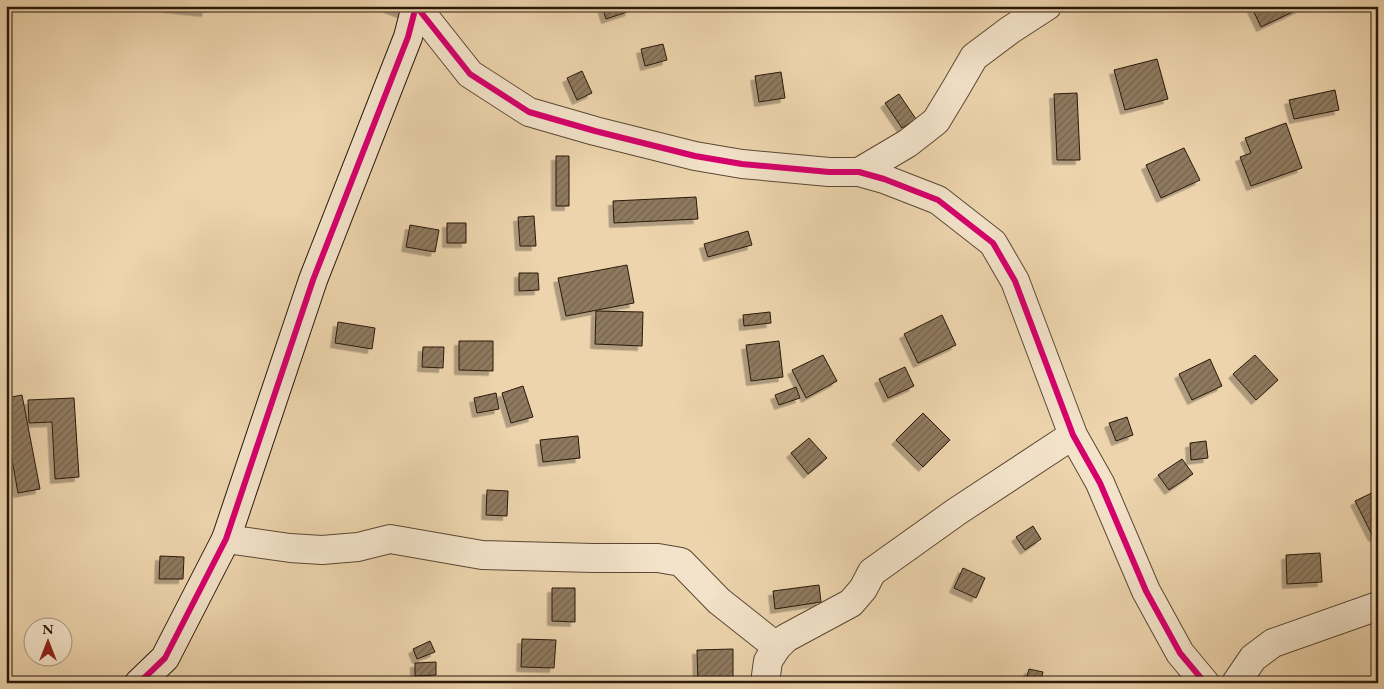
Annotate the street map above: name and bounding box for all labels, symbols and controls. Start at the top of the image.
north arrow [22,616,72,666]
text: N [42,620,54,638]

